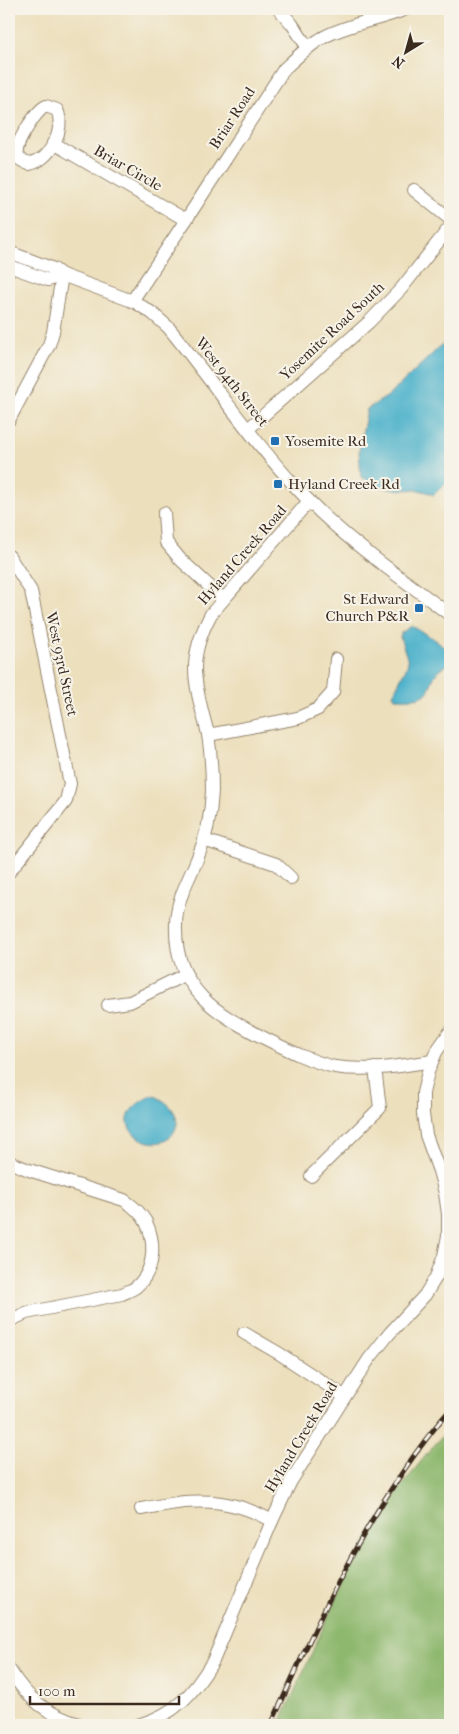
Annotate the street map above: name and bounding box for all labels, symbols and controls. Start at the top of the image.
north arrow [382,28,432,78]
text: N [389,52,408,72]
street label: Briar Road [205,83,259,152]
street label: Briar Circle [91,141,166,195]
street label: Yosemite Road South [275,278,388,385]
street label: West 94th Street [191,333,273,431]
place label: Yosemite Rd [284,432,367,450]
marker: Yosemite Rd [269,435,281,447]
place label: Hyland Creek Rd [288,475,400,493]
marker: Hyland Creek Rd [272,478,284,490]
street label: Hyland Creek Road [194,501,291,608]
place label: St Edward Church P&R [325,590,410,625]
marker: St Edward Church P&R [413,602,425,614]
street label: West 93rd Street [42,609,82,719]
street label: Hyland Creek Road [261,1378,342,1496]
scale bar [30,1674,179,1706]
text: 100 m [38,1682,76,1700]

